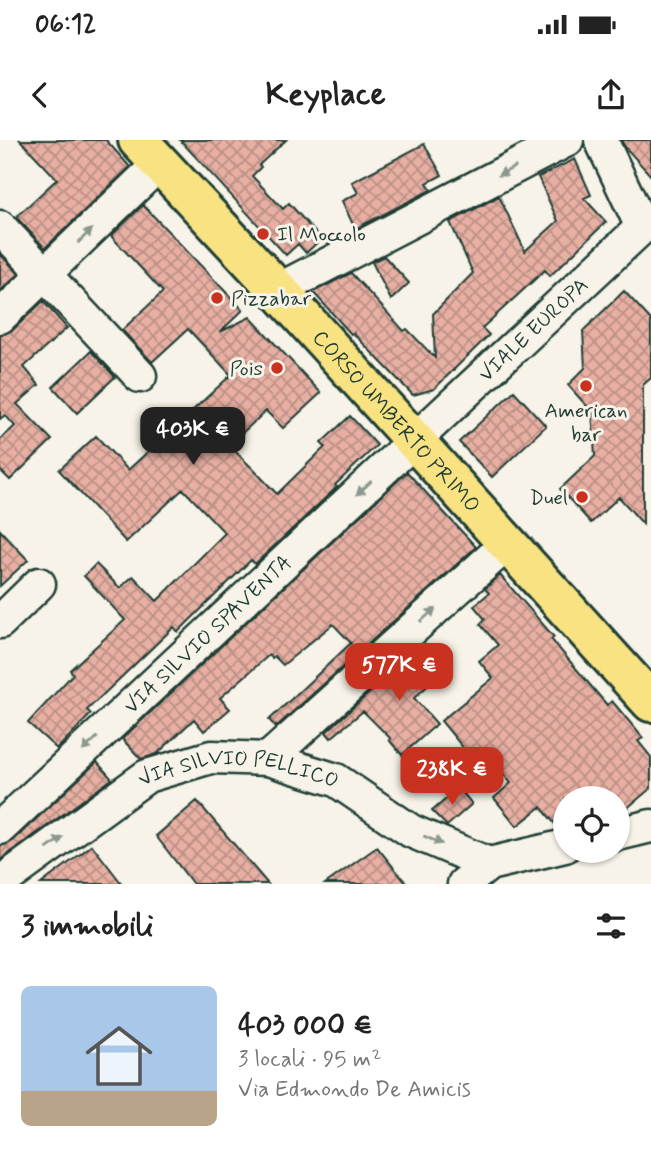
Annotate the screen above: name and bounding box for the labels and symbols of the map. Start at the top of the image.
one-way arrow [497,166,517,177]
place label: Il Moccolo [277,221,366,249]
marker: Il Moccolo [255,226,271,242]
one-way arrow [76,229,93,245]
street label: VIALE EUROPA [473,272,595,388]
place label: Pizzabar [231,285,312,313]
marker: Pizzabar [209,290,225,306]
street label: CORSO UMBERTO PRIMO [306,324,486,519]
place label: Pois [230,355,263,383]
marker: Pois [269,360,285,376]
marker: American bar [578,378,594,394]
place label: American bar [544,397,628,449]
pin: 403K € [136,408,250,467]
one-way arrow [355,480,373,496]
place label: Duel [529,484,568,512]
marker: Duel [574,489,590,505]
street label: VIA SILVIO SPAVENTA [118,549,298,720]
one-way arrow [419,608,436,624]
pin: 577K € [342,644,456,703]
one-way arrow [82,735,99,751]
text: VIA SILVIO PELLICO [132,744,342,795]
pin: 238K € [395,748,509,807]
street label: VIA SILVIO PELLICO [133,776,345,802]
one-way arrow [423,835,444,846]
one-way arrow [46,836,64,850]

